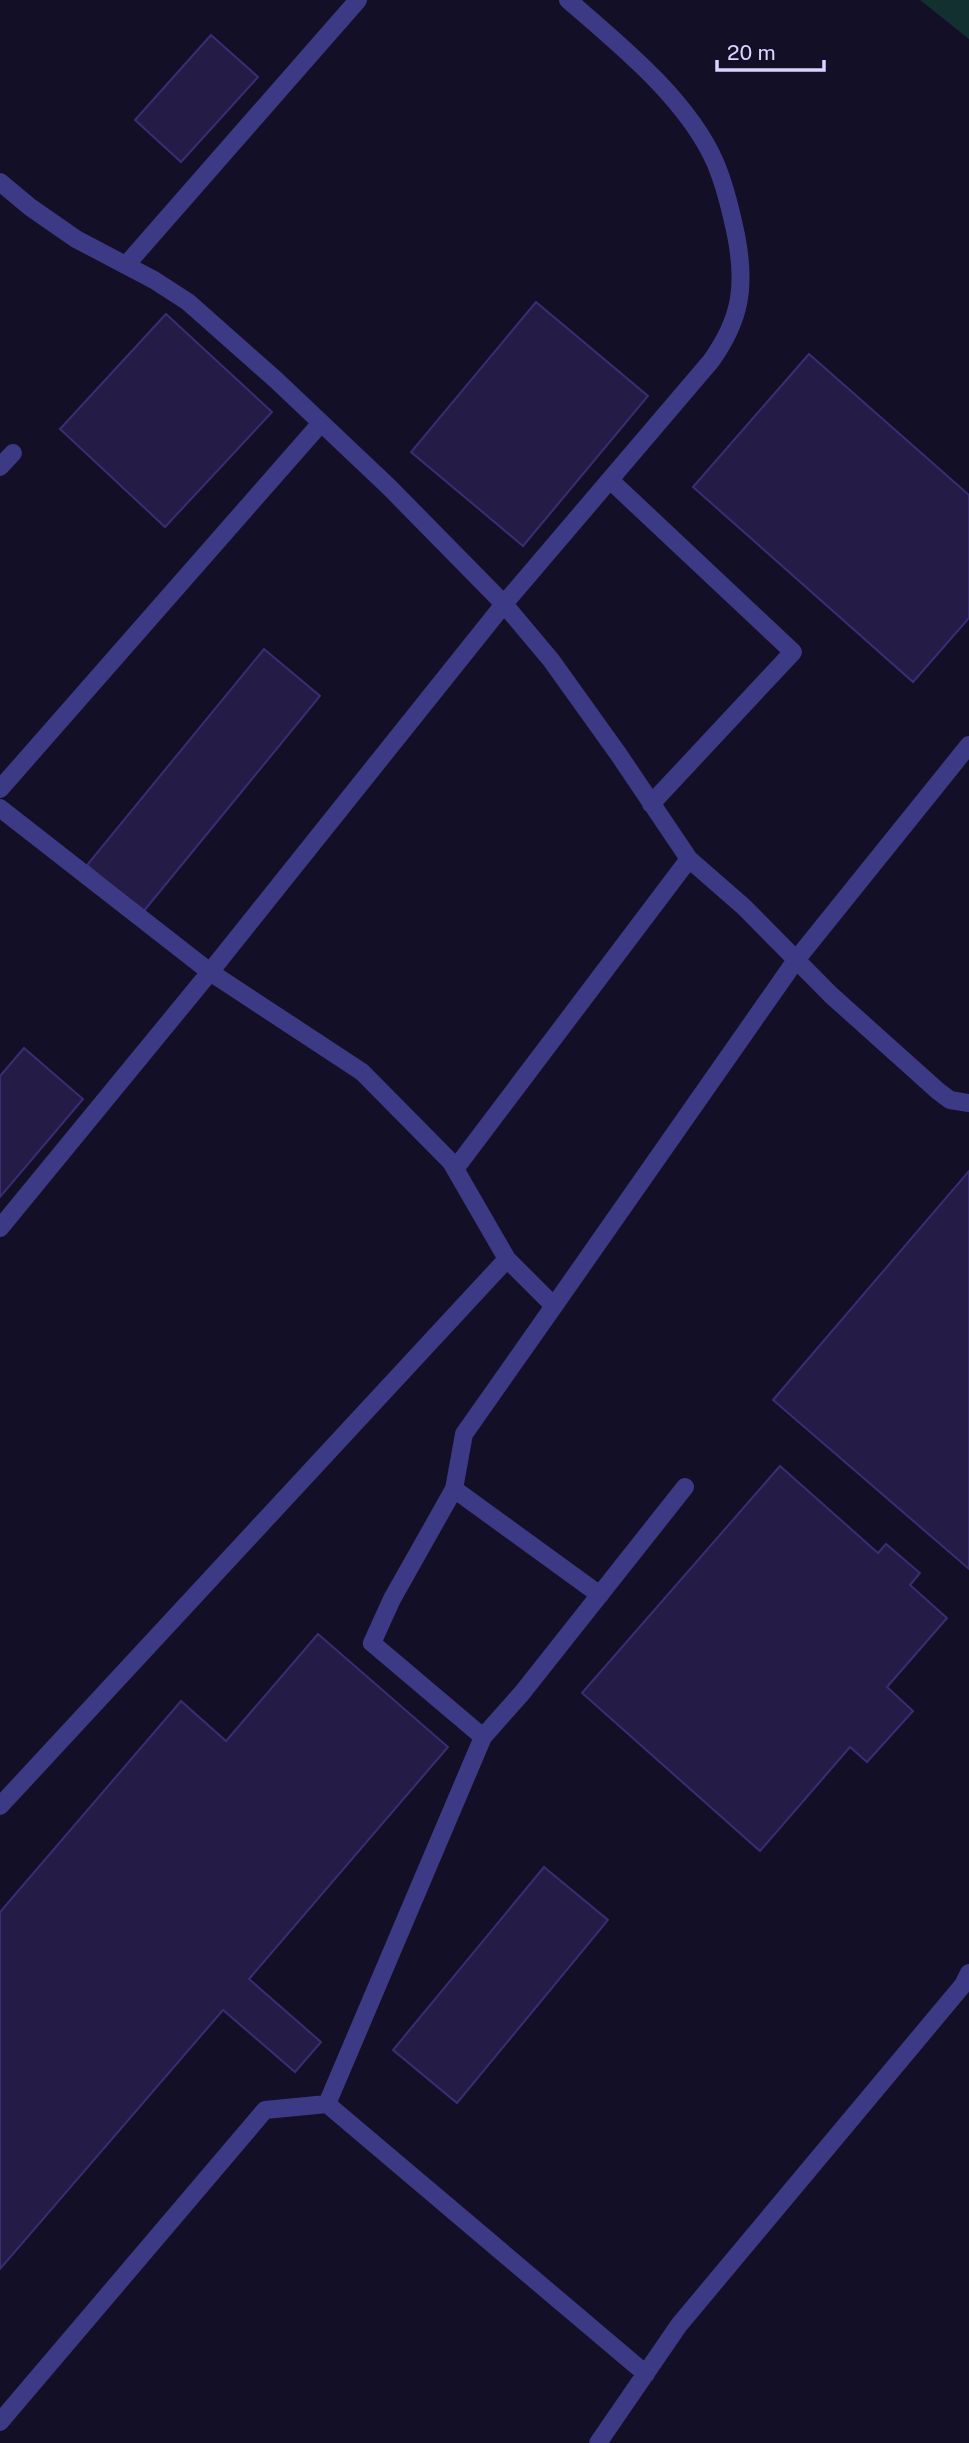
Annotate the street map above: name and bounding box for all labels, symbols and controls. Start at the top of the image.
scale bar [717,28,824,72]
text: 20 m [727,40,776,65]

